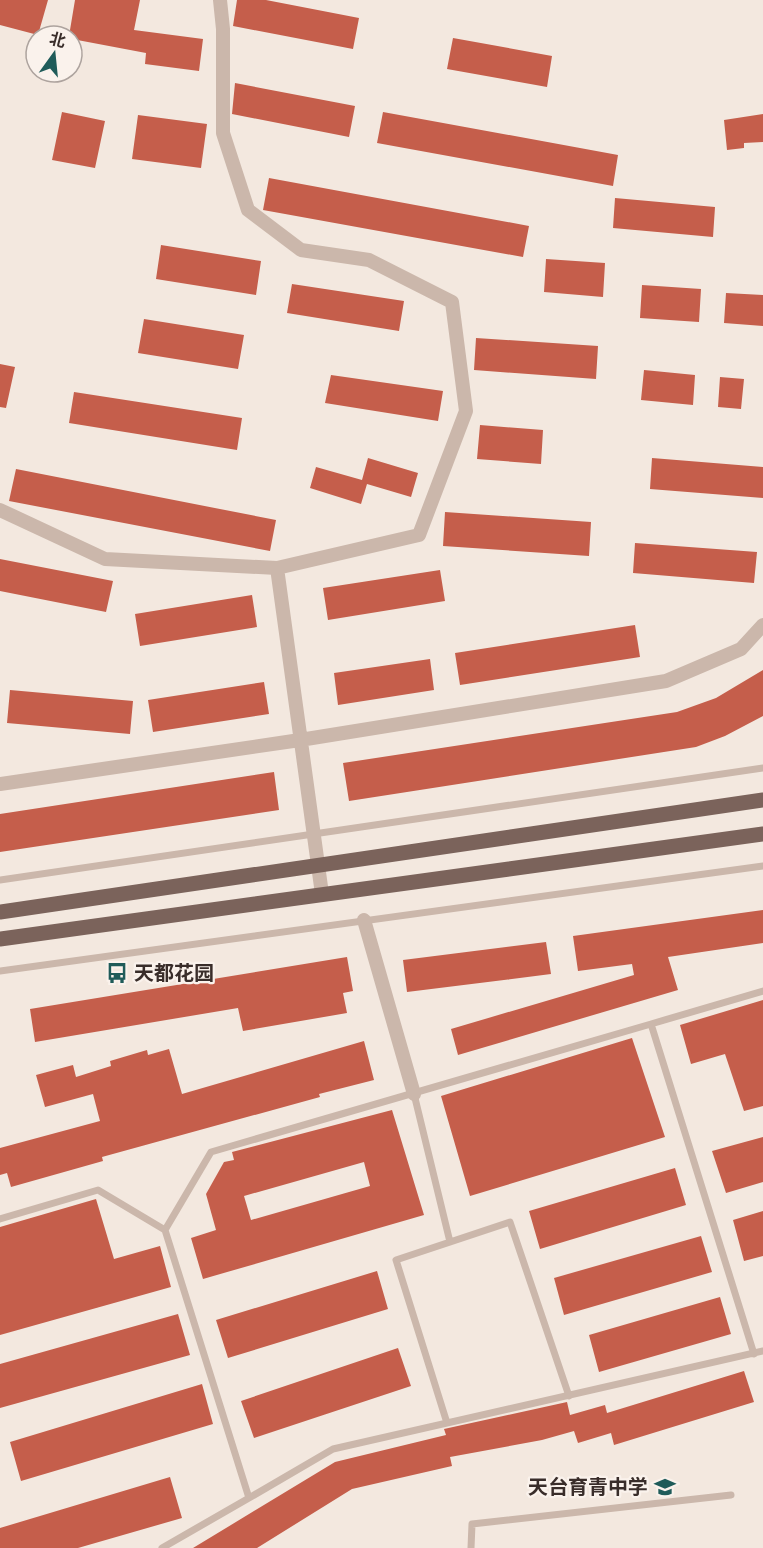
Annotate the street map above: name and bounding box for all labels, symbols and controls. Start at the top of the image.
north arrow [24,24,84,84]
text: 北 [48,28,68,50]
place label: 天都花园 [134,960,214,984]
bus stop icon: 天都花园 [105,961,129,985]
place label: 天台育青中学 [528,1474,648,1498]
school or university icon: 天台育青中学 [653,1475,677,1499]

